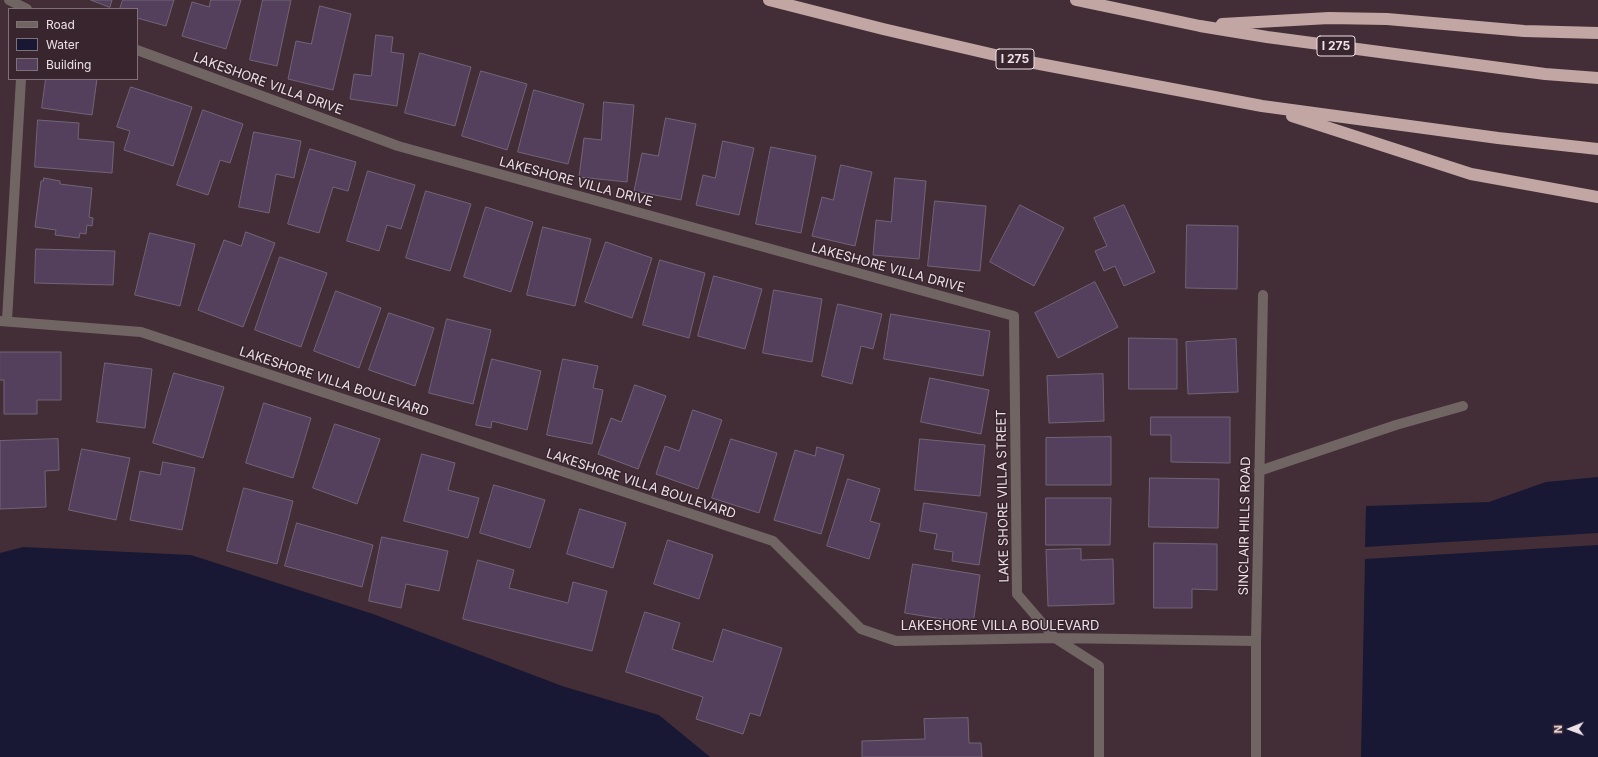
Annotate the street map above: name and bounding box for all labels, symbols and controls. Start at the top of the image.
legend [8,8,138,80]
text: Road [46,17,75,32]
road number: I 275 [1317,36,1355,56]
text: Water [46,37,79,52]
road number: I 275 [996,49,1034,69]
street label: LAKESHORE VILLA DRIVE [191,50,345,118]
text: Building [46,57,91,72]
street label: LAKESHORE VILLA DRIVE [497,154,655,210]
street label: LAKESHORE VILLA DRIVE [809,240,967,296]
street label: LAKESHORE VILLA BOULEVARD [237,344,431,420]
street label: LAKE SHORE VILLA STREET [994,409,1012,583]
street label: LAKESHORE VILLA BOULEVARD [544,446,738,522]
street label: SINCLAIR HILLS ROAD [1236,456,1254,596]
street label: LAKESHORE VILLA BOULEVARD [901,618,1099,634]
north arrow [1550,709,1590,749]
text: N [1551,725,1565,734]

